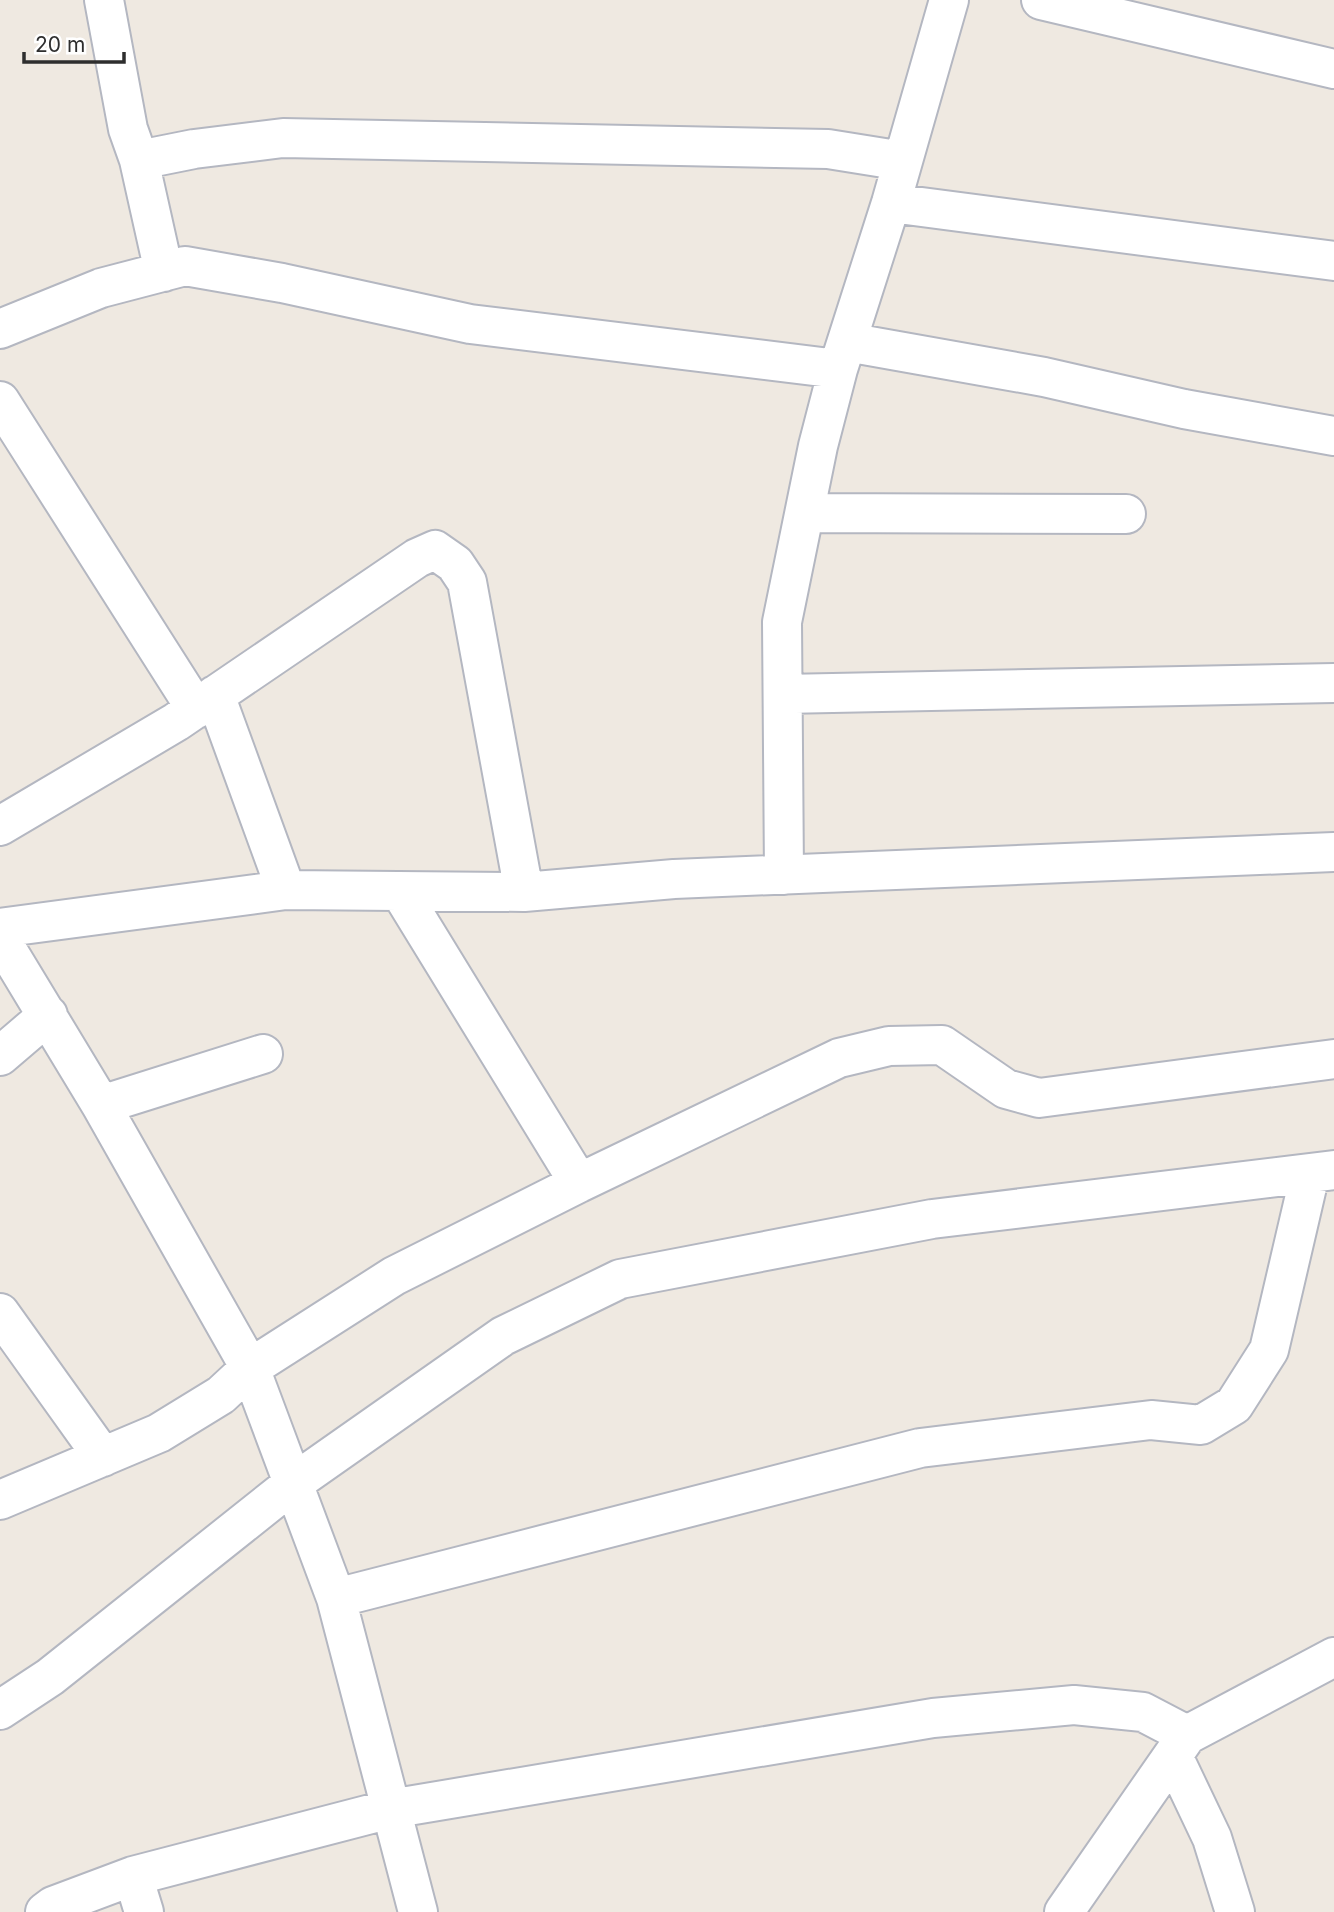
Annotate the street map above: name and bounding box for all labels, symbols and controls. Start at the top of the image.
scale bar [24,21,124,65]
text: 20 m [35,32,85,57]

